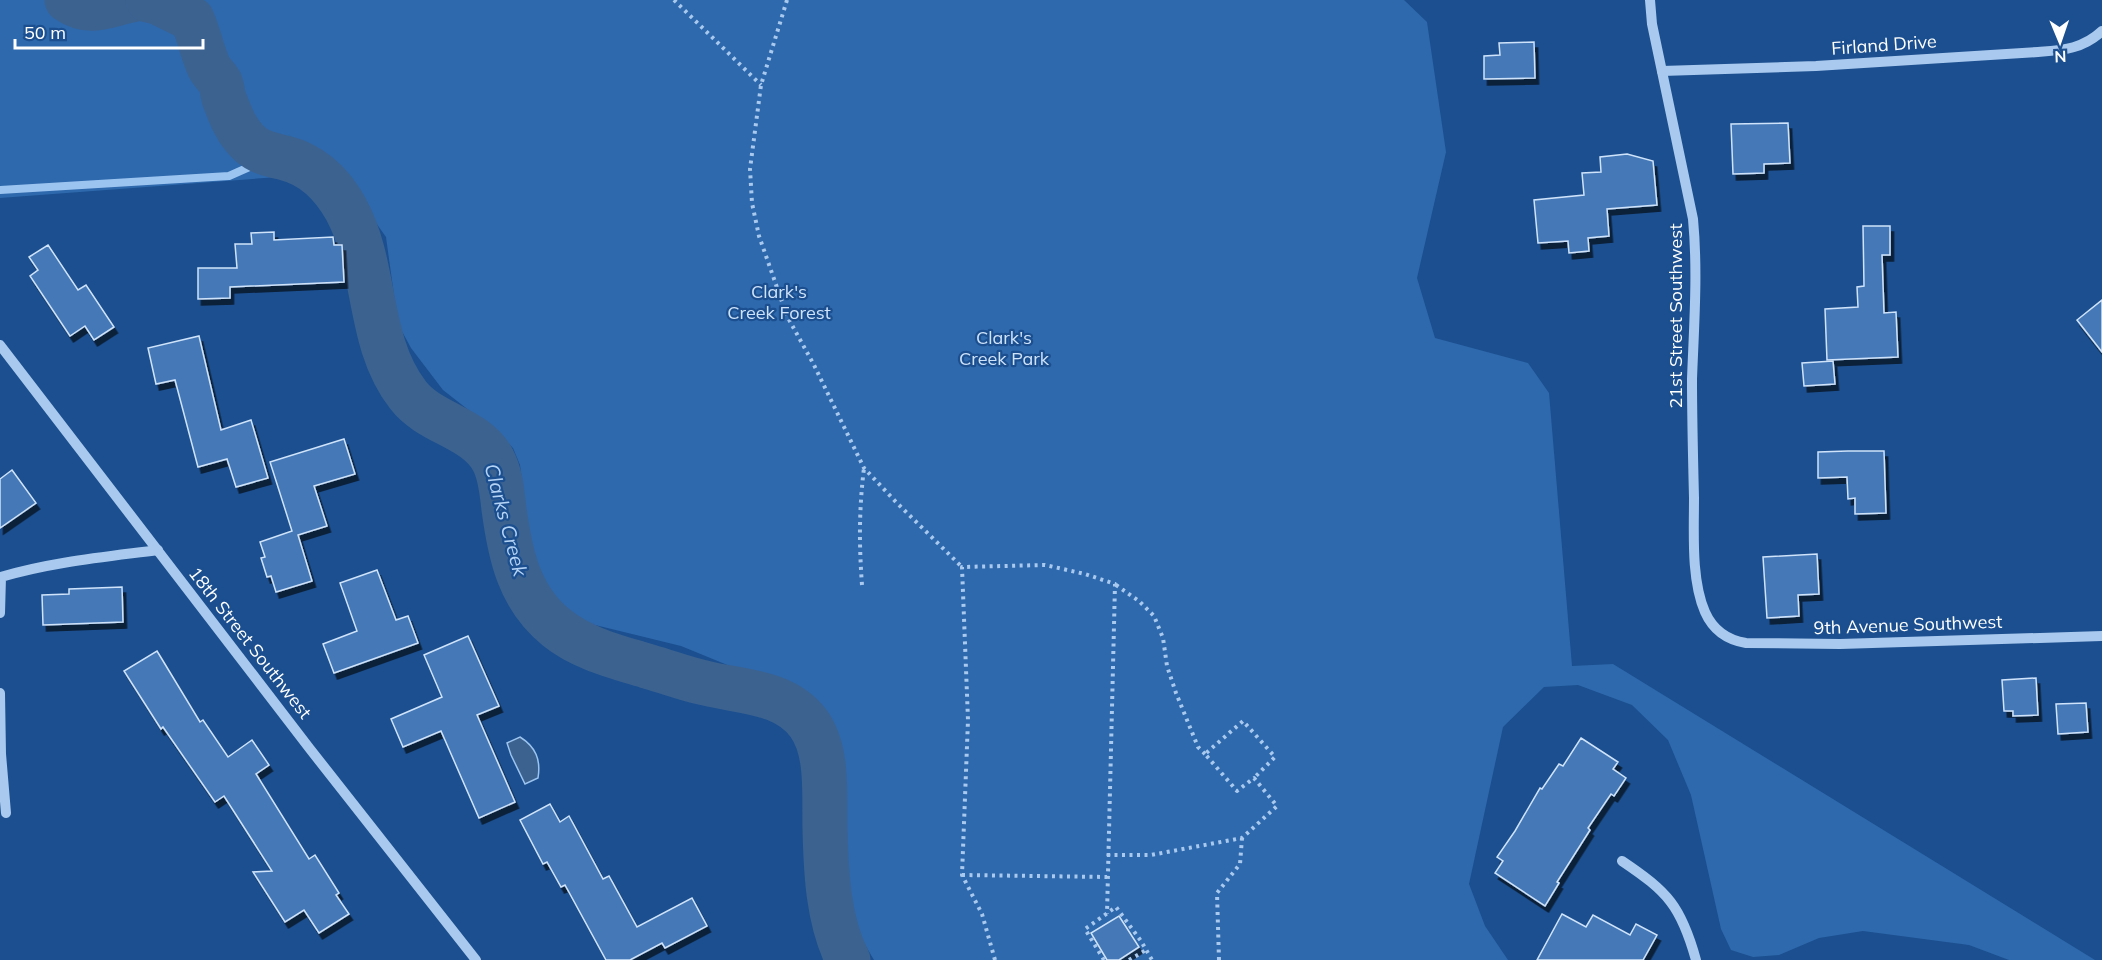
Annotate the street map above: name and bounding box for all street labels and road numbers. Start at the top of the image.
street label: Firland Drive [1831,29,1937,60]
street label: 21st Street Southwest [1664,224,1687,409]
street label: 18th Street Southwest [184,562,317,723]
street label: 9th Avenue Southwest [1813,610,2003,639]

